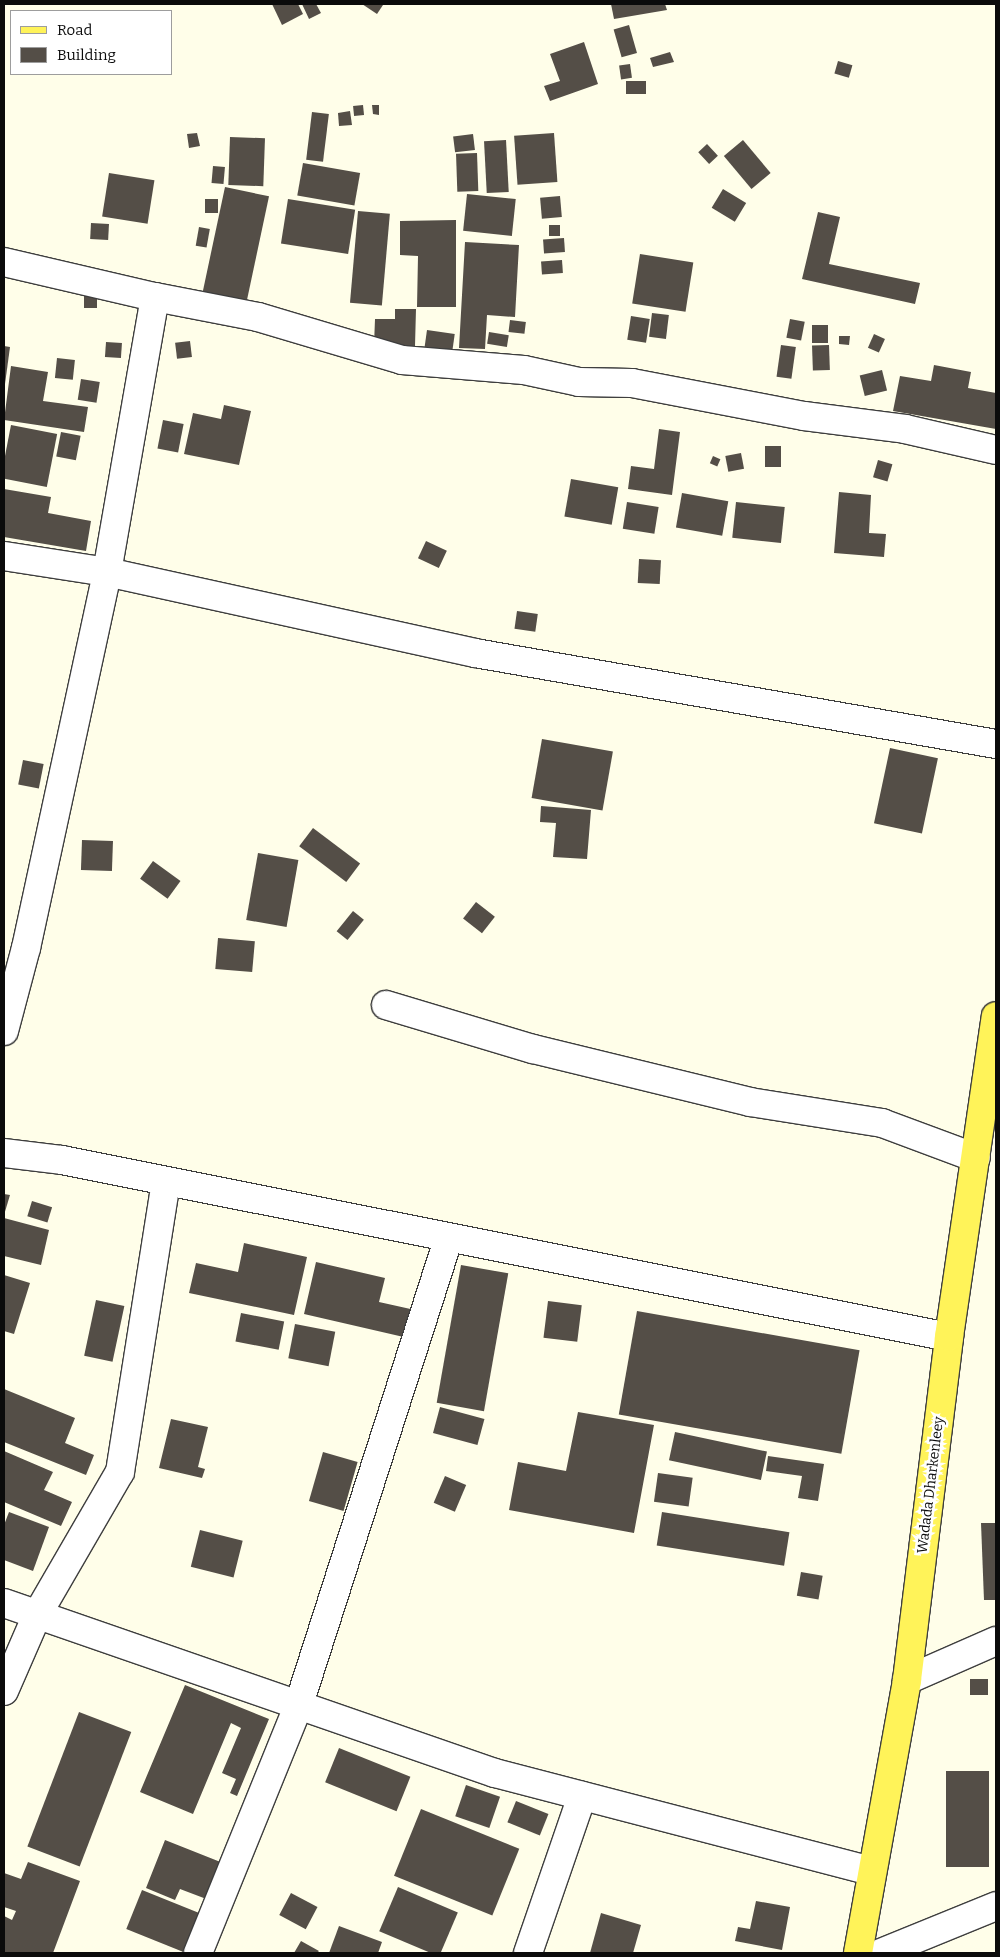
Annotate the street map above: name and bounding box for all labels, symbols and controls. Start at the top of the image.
legend [10,10,172,75]
text: Road [57,21,92,39]
text: Building [57,46,116,64]
street label: Wadada Dharkenleey [914,1416,948,1554]

